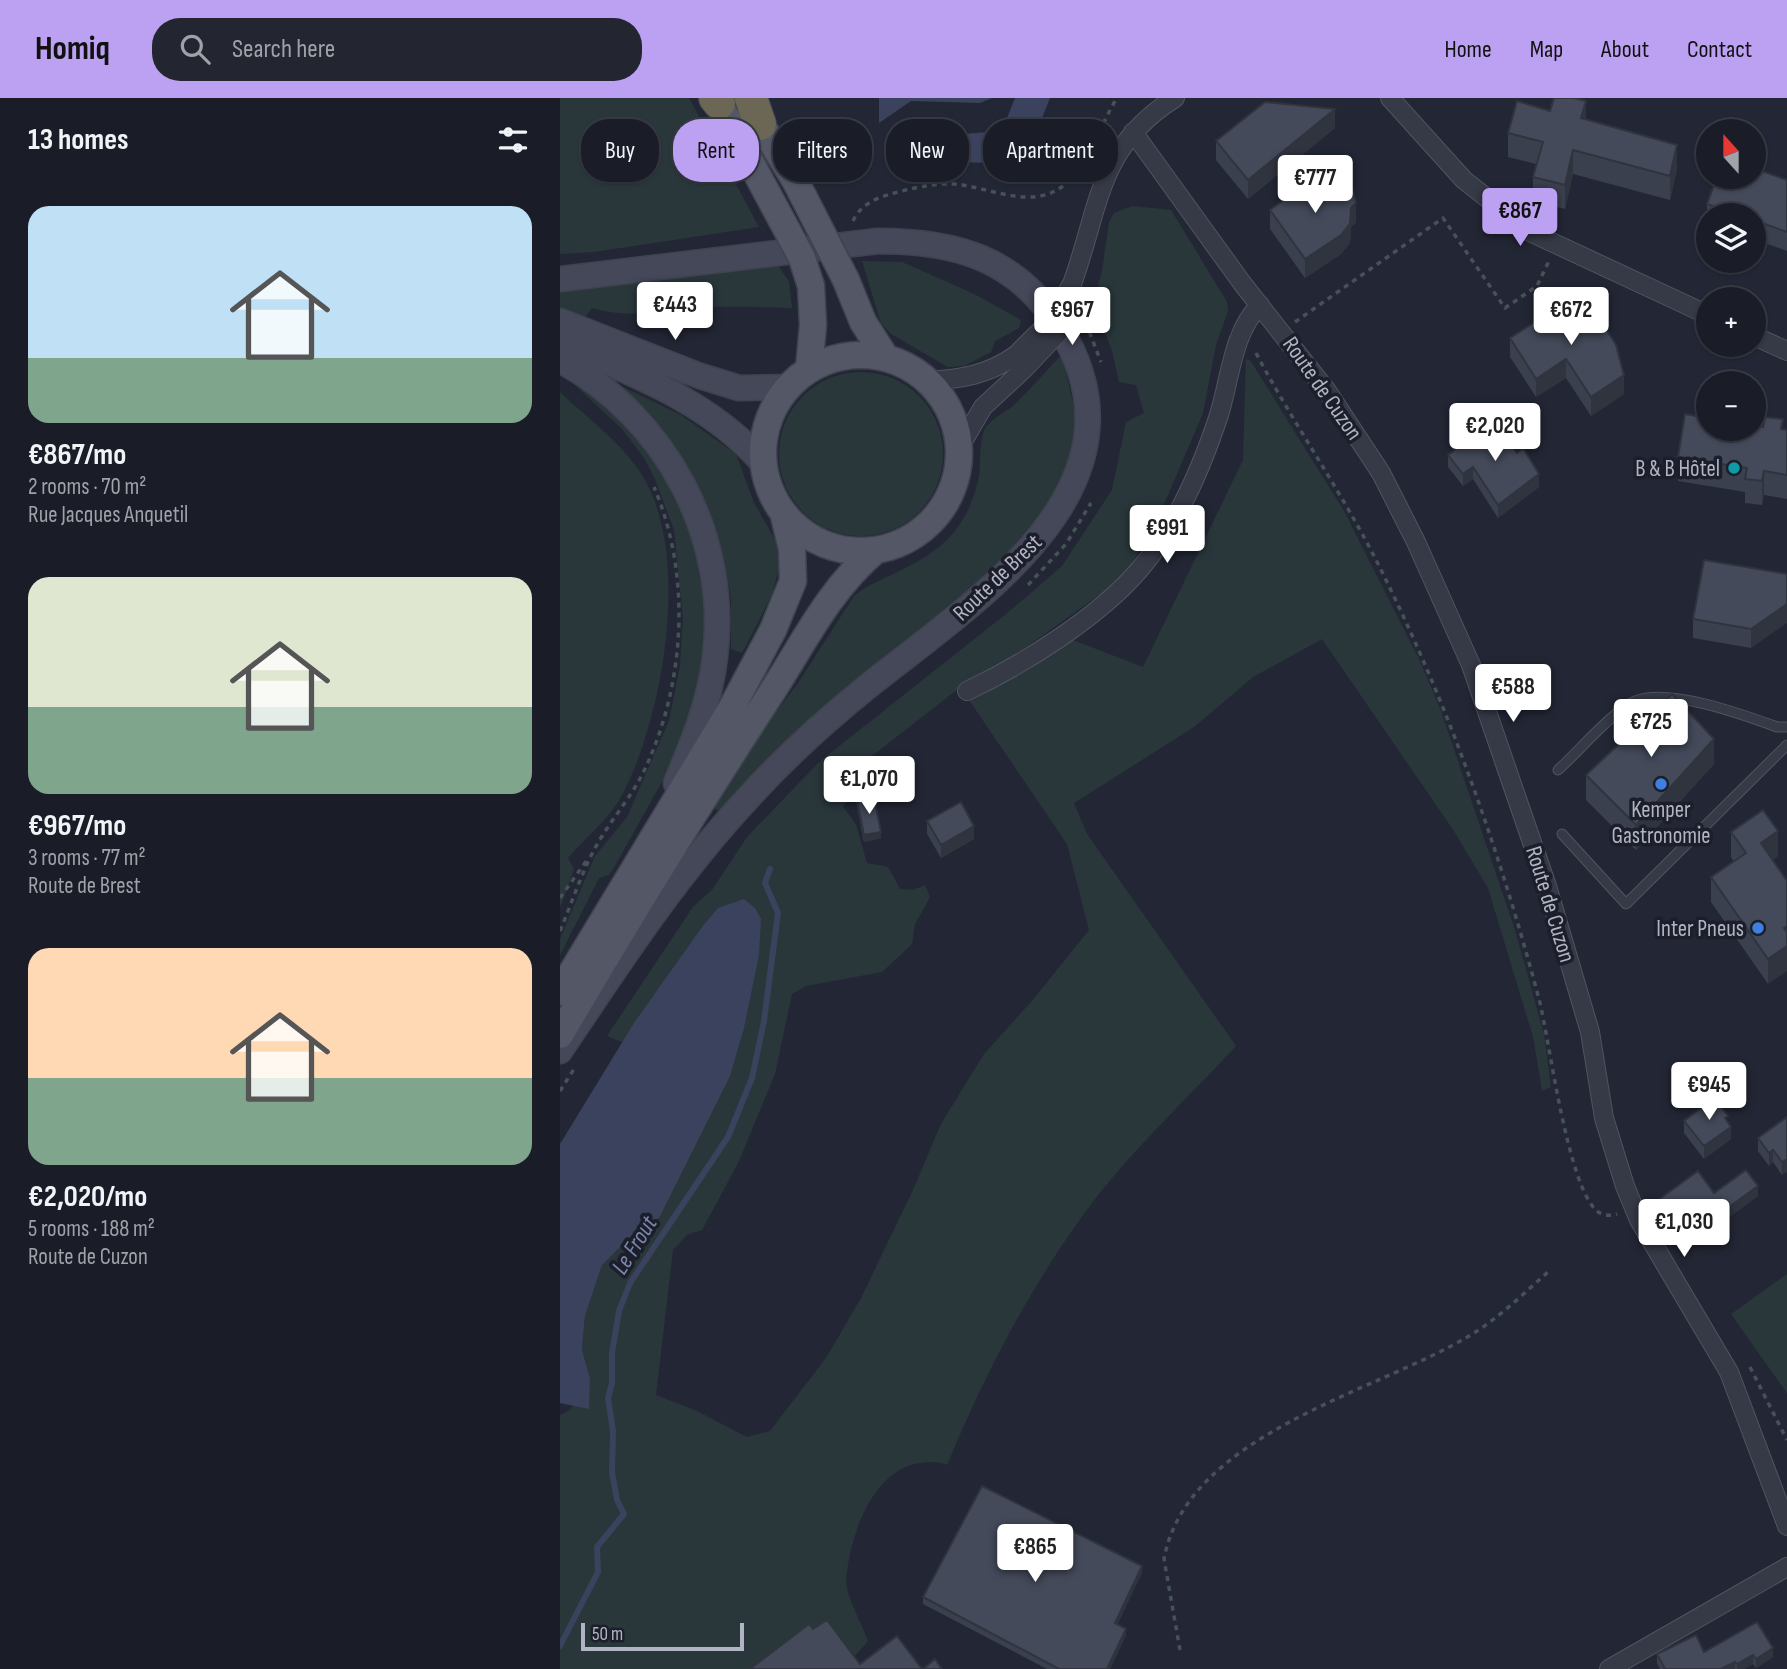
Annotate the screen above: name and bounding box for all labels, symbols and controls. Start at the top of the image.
search box [152,18,642,81]
text: Homiq [35,29,110,69]
icon: search [176,30,214,68]
text: Search here [232,34,335,65]
text: Home [1444,35,1492,64]
text: Map [1530,35,1563,64]
text: About [1601,35,1649,64]
text: Contact [1687,35,1752,64]
chip: Buy [581,119,659,182]
chip: Rent [673,119,759,182]
chip: Filters [773,119,872,182]
chip: New [886,119,969,182]
chip: Apartment [983,119,1118,182]
north arrow [1696,119,1766,189]
map controls [1696,119,1766,441]
icon: filters [494,121,532,159]
text: 13 homes [28,122,129,158]
pin: €777 [1274,156,1356,215]
text: €777 [1294,164,1336,192]
pin: €867 [1479,188,1561,248]
text: €867 [1498,197,1542,225]
button: layers [1696,203,1766,273]
icon: home [217,252,343,378]
pin: €443 [634,282,716,342]
button: + [1696,287,1766,357]
pin: €967 [1031,288,1113,347]
pin: €672 [1530,288,1612,347]
text: €443 [653,291,697,319]
text: €967 [1050,296,1094,324]
text: €672 [1550,296,1592,324]
street label: Route de Cuzon [1276,331,1368,446]
button: − [1696,371,1766,441]
pin: €2,020 [1438,404,1552,463]
text: €2,020 [1465,412,1525,440]
text: €867/mo [28,437,126,473]
place label: B & B Hôtel [1635,455,1720,483]
marker: B & B Hôtel [1726,460,1742,476]
text: 2 rooms · 70 m² [28,473,146,501]
text: Rue Jacques Anquetil [28,501,188,529]
pin: €991 [1126,505,1208,565]
text: €991 [1146,514,1188,542]
street label: Route de Brest [947,528,1048,627]
icon: home [217,623,343,749]
pin: €588 [1472,664,1554,724]
text: €588 [1491,673,1535,701]
pin: €725 [1610,700,1692,759]
text: €725 [1630,708,1672,736]
pin: €1,070 [812,756,926,816]
text: €1,070 [840,765,898,793]
marker: Kemper Gastronomie [1653,776,1669,792]
place label: Kemper Gastronomie [1612,796,1710,850]
text: €967/mo [28,808,126,844]
street label: Route de Cuzon [1519,843,1581,966]
text: 3 rooms · 77 m² [28,844,146,872]
text: Route de Brest [28,872,141,900]
place label: Inter Pneus [1656,915,1744,943]
marker: Inter Pneus [1750,920,1766,936]
icon: home [217,994,343,1120]
pin: €945 [1668,1062,1750,1122]
text: €945 [1687,1071,1731,1099]
text: €2,020/mo [28,1179,147,1215]
pin: €1,030 [1627,1200,1741,1259]
text: €1,030 [1655,1208,1713,1236]
water label: Le Frout [605,1210,664,1280]
text: 5 rooms · 188 m² [28,1215,155,1243]
text: Route de Cuzon [28,1243,148,1271]
pin: €865 [994,1524,1076,1584]
text: €865 [1013,1533,1057,1561]
scale bar [581,1620,744,1652]
text: 50 m [592,1623,623,1646]

